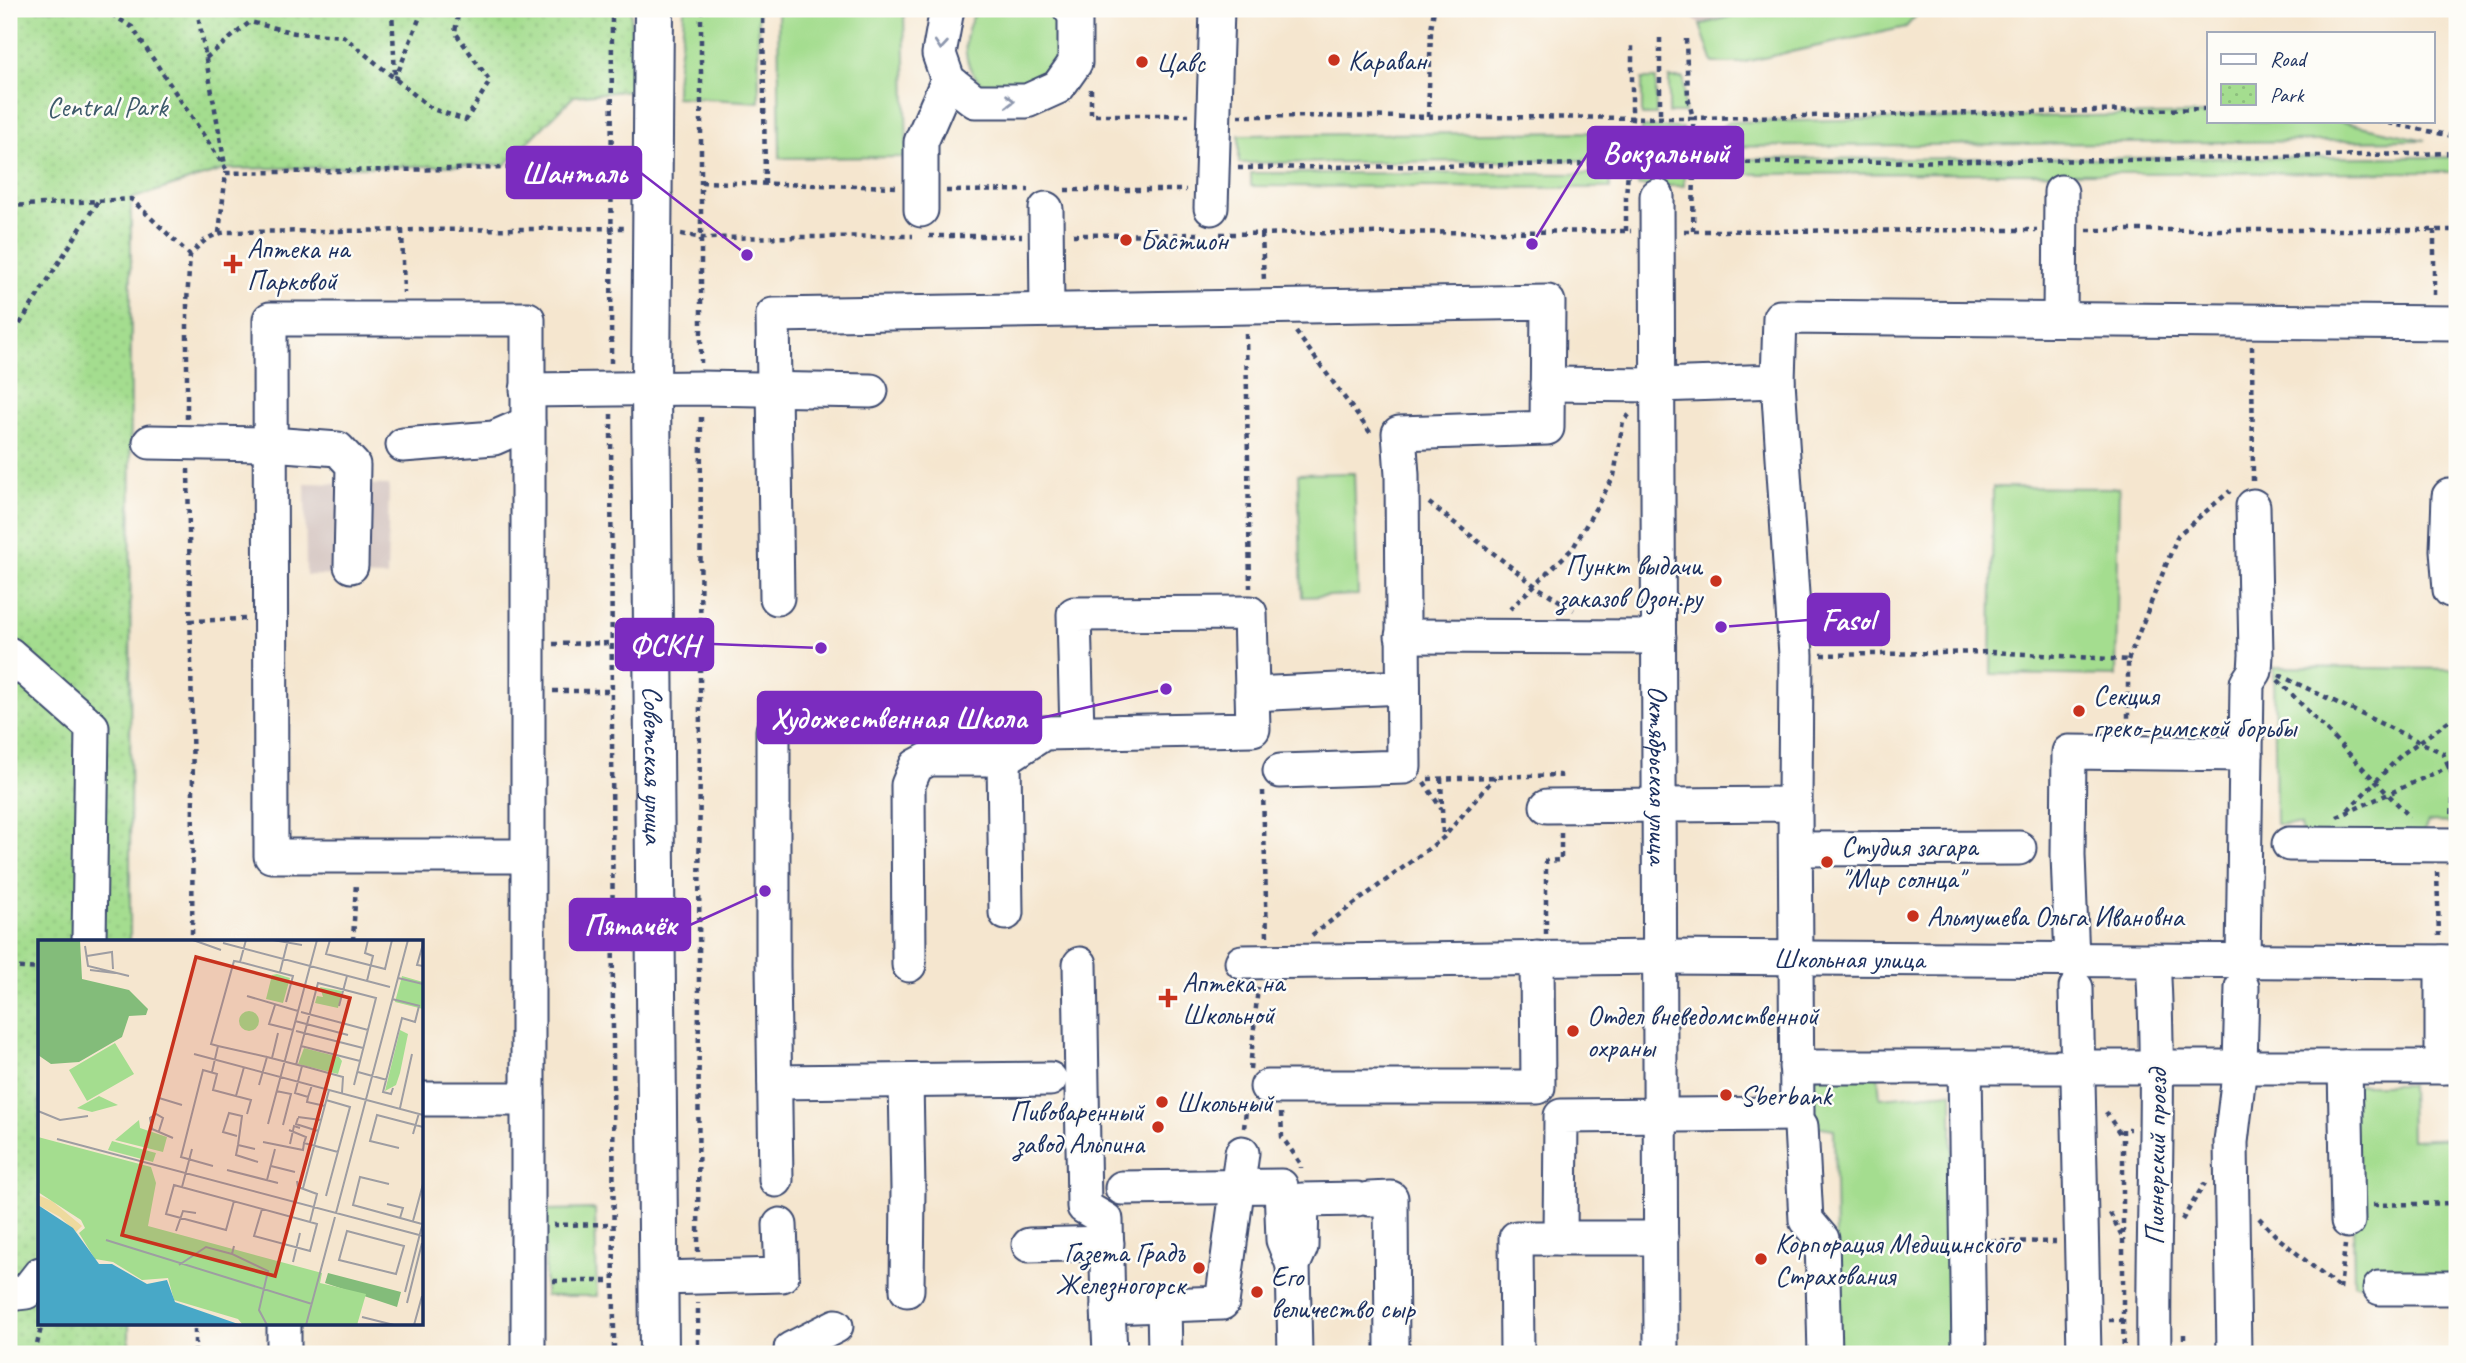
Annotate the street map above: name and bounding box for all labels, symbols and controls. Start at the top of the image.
legend [2207,32,2434,122]
one-way arrow [934,40,949,51]
place label: Караван [1348,43,1428,78]
place label: Цавс [1156,45,1206,80]
text: Road [2270,46,2309,72]
marker: Караван [1326,52,1342,68]
marker: Цавс [1134,54,1150,70]
text: Park [2270,82,2305,108]
park label: Central Park [47,89,169,124]
one-way arrow [1005,93,1015,109]
callout: Вокзальный [1588,127,1743,178]
text: Вокзальный [1603,134,1732,173]
callout: Шанталь [507,147,641,198]
text: Шанталь [521,154,629,192]
place label: Бастион [1140,223,1230,258]
place label: Аптека на Парковой [247,231,352,298]
marker: Бастион [1118,232,1134,248]
marker: Аптека на Парковой [225,256,241,272]
place label: Пункт выдачи заказов Озон.ру [1555,548,1704,616]
marker: Пункт выдачи заказов Озон.ру [1708,573,1724,589]
callout: Fasol [1808,594,1889,645]
text: Fasol [1821,601,1880,639]
callout: ФСКН [616,619,713,670]
text: ФСКН [630,626,704,664]
place label: Секция греко-римской борьбы [2093,678,2298,745]
street label: Октябрьская улица [1641,685,1676,867]
street label: Советская улица [635,686,672,846]
callout: Художественная Школа [758,692,1041,743]
text: Художественная Школа [771,699,1029,737]
marker: Секция греко-римской борьбы [2071,703,2087,719]
place label: Студия загара "Мир солнца" [1841,829,1980,896]
marker: Студия загара "Мир солнца" [1819,854,1835,870]
callout: Пятачёк [570,899,690,950]
place label: Альмушева Ольга Ивановна [1927,899,2185,934]
text: Пятачёк [584,906,679,944]
marker: Альмушева Ольга Ивановна [1905,908,1921,924]
inset map [38,940,424,1324]
street label: Школьная улица [1773,941,1927,977]
place label: Аптека на Школьной [1182,965,1287,1032]
marker: Аптека на Школьной [1160,990,1176,1006]
place label: Отдел вневедомственной охраны [1587,998,1820,1065]
marker: Отдел вневедомственной охраны [1565,1023,1581,1039]
street label: Пионерский проезд [2136,1066,2175,1245]
place label: Sberbank [1740,1078,1833,1113]
place label: Школьный [1176,1085,1275,1120]
marker: Sberbank [1718,1087,1734,1103]
place label: Пивоваренный завод Альпина [1010,1094,1146,1162]
marker: Школьный [1154,1094,1170,1110]
marker: Пивоваренный завод Альпина [1150,1119,1166,1135]
place label: Корпорация Медицинского Cтрахования [1775,1226,2022,1293]
place label: Газета Градъ Железногорск [1055,1235,1188,1302]
marker: Корпорация Медицинского Cтрахования [1753,1251,1769,1267]
place label: Его величество сыр [1271,1259,1416,1326]
marker: Газета Градъ Железногорск [1191,1260,1207,1276]
marker: Его величество сыр [1249,1284,1265,1300]

